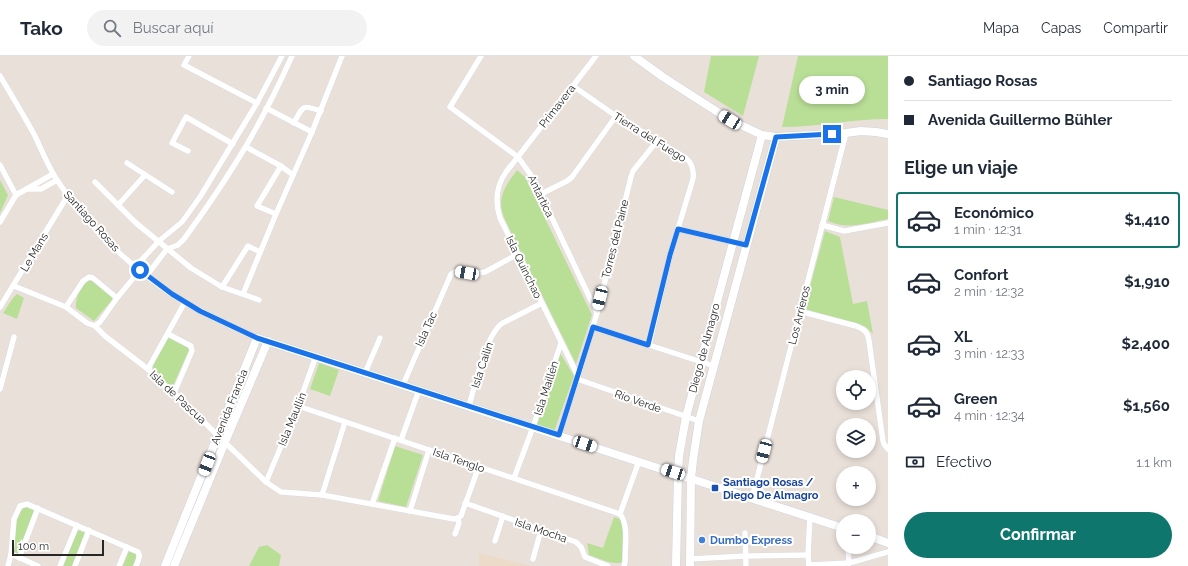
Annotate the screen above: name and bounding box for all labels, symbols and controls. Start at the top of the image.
search box [87,10,367,46]
text: Tako [20,17,63,39]
icon: search [101,17,123,39]
text: Buscar aquí [133,19,214,37]
text: Mapa [983,20,1019,36]
text: Capas [1041,20,1081,36]
text: Compartir [1103,20,1168,36]
text: Santiago Rosas [928,72,1037,90]
callout: 3 min [799,76,865,104]
street label: Primavera [537,82,578,130]
text: 3 min [815,82,849,97]
car [717,109,743,131]
street label: Tierra del Fuego [611,110,689,165]
text: Avenida Guillermo Bühler [928,111,1112,129]
route end [823,125,841,143]
text: Elige un viaje [904,157,1018,178]
street label: Antartica [525,173,556,219]
street label: Santiago Rosas [61,188,122,254]
street label: Torres del Paine [599,198,632,280]
icon: car [906,202,942,238]
text: Económico [954,204,1034,222]
text: $1,410 [1124,211,1170,229]
text: 1 min · 12:31 [954,222,1022,237]
street label: Le Mans [18,231,51,274]
street label: Isla Quinchao [503,234,545,301]
route start [131,261,149,279]
icon: car [906,264,942,300]
car [454,265,480,281]
text: Confort [954,266,1008,284]
text: $1,910 [1124,273,1170,291]
street label: Los Arrieros [786,284,813,346]
text: 2 min · 12:32 [954,284,1024,299]
car [591,285,609,311]
street label: Diego de Almagro [686,301,723,394]
street label: Isla Tac [413,310,440,349]
icon: car [906,326,942,362]
text: XL [954,328,972,346]
text: $2,400 [1122,335,1170,353]
street label: Isla Cailin [469,341,496,390]
text: 3 min · 12:33 [954,346,1024,361]
street label: Isla Maillén [532,359,561,417]
street label: Avenida Francia [208,367,251,447]
street label: Isla de Pascua [147,368,209,427]
map controls [836,370,876,554]
button: locate [836,370,876,410]
street label: Río Verde [613,387,663,416]
icon: car [906,388,942,424]
street label: Isla Maullín [276,390,309,448]
text: Green [954,390,998,408]
text: $1,560 [1123,397,1170,415]
text: 4 min · 12:34 [954,408,1025,423]
button: layers [836,418,876,458]
car [572,435,598,453]
car [755,438,773,464]
street label: Isla Tenglo [431,446,487,476]
car [197,451,217,477]
icon: cash [904,451,926,473]
text: Efectivo [936,453,992,471]
text: 1.1 km [1136,455,1172,470]
car [660,463,686,481]
button: + [836,466,876,506]
place label: Santiago Rosas / Diego De Almagro [723,476,819,502]
marker: Santiago Rosas / Diego De Almagro [710,483,720,493]
button: Confirmar [904,512,1172,558]
button: − [836,514,876,554]
street label: Isla Mocha [513,515,569,545]
place label: Dumbo Express [710,534,793,547]
marker: Dumbo Express [697,535,707,545]
scale bar [12,538,104,557]
text: 100 m [18,540,49,553]

